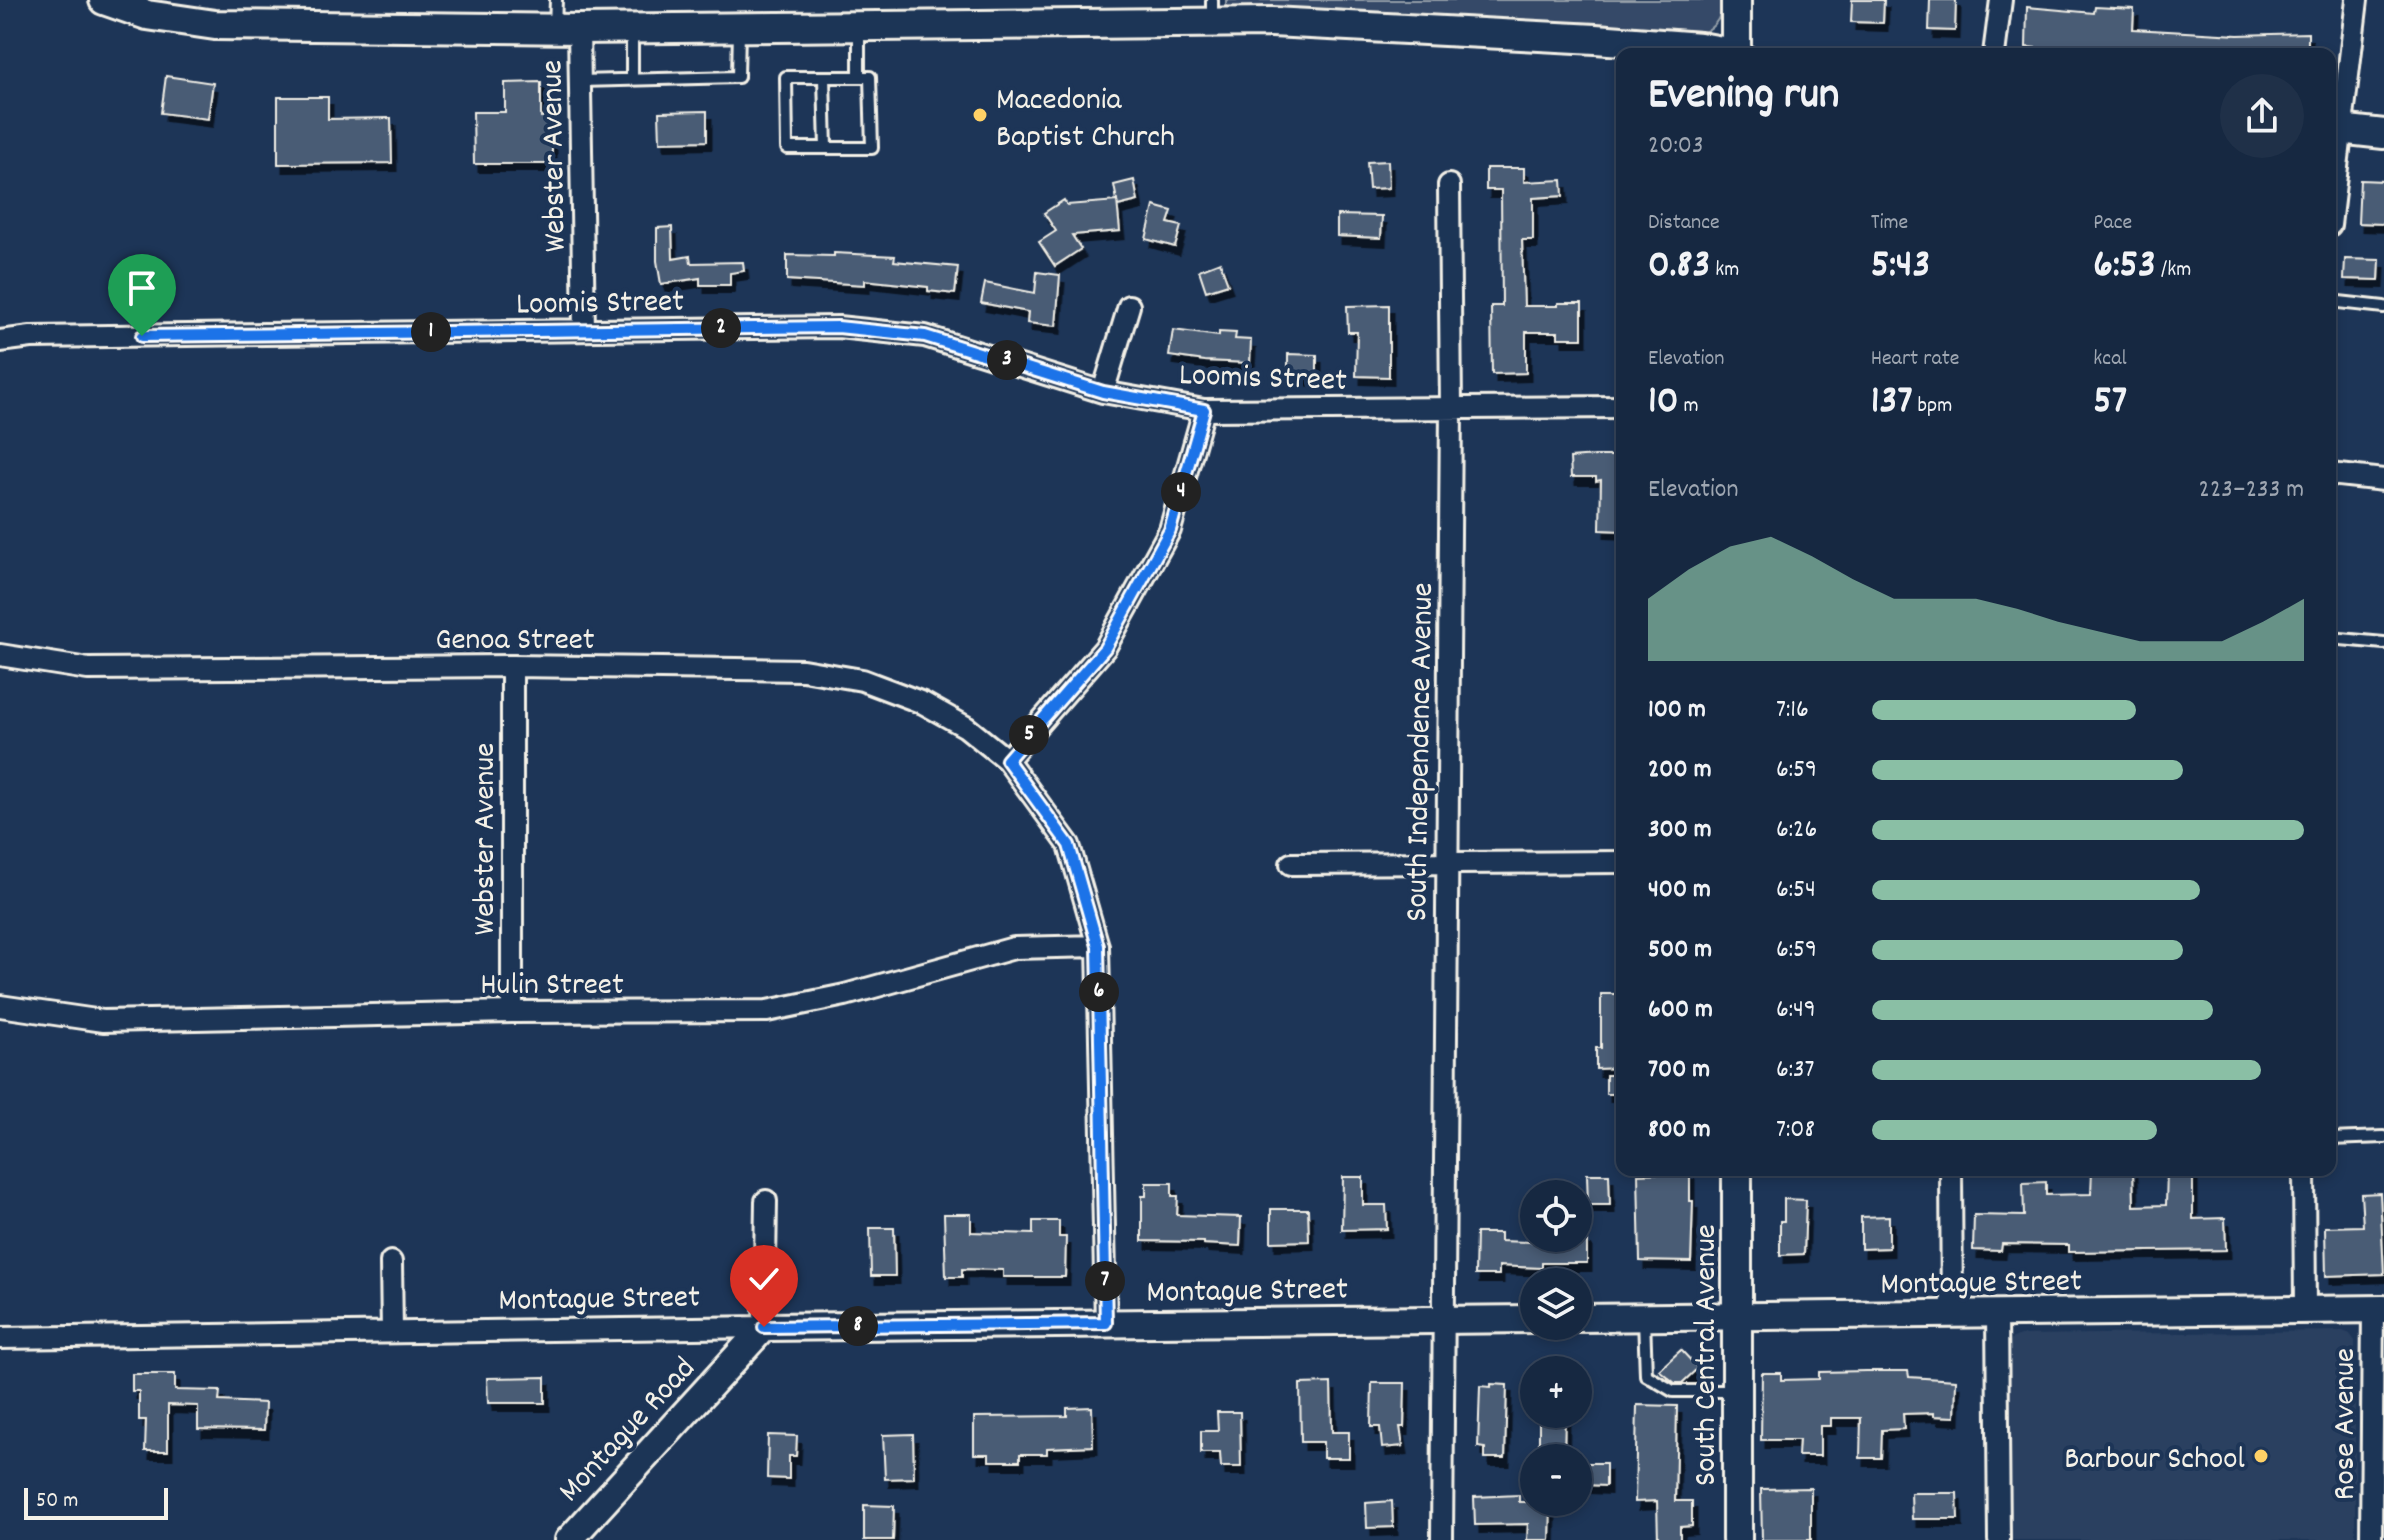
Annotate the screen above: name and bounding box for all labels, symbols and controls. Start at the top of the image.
street label: Webster Avenue [531,59,581,253]
text: Evening run [1648,66,1839,129]
button: share [2220,74,2304,158]
place label: Macedonia Baptist Church [996,79,1175,162]
marker: Macedonia Baptist Church [971,106,989,124]
text: 20:03 [1648,128,1704,165]
text: Distance [1648,208,1720,239]
text: Time [1871,208,1908,239]
text: Pace [2093,208,2132,239]
text: 0.83 [1648,239,1710,296]
text: 5:43 [1871,239,1930,296]
text: 6:53 [2093,239,2156,296]
pin [108,254,176,336]
text: km [1710,255,1739,286]
text: /km [2156,255,2191,286]
icon: arrive [120,266,164,310]
street label: Loomis Street [516,281,685,329]
pin: 2 [701,308,741,348]
pin: 1 [411,312,451,352]
text: 2 [716,312,726,343]
text: 1 [429,316,433,347]
pin: 3 [987,340,1027,380]
text: 3 [1002,344,1012,375]
text: Elevation [1648,344,1725,375]
text: Heart rate [1871,344,1960,375]
text: kcal [2093,344,2127,375]
street label: Loomis Street [1178,354,1348,406]
text: 10 [1648,375,1679,432]
text: 137 [1871,375,1913,432]
text: 57 [2093,375,2127,432]
text: m [1679,391,1699,422]
text: bpm [1913,391,1952,422]
pin: 4 [1161,472,1201,512]
text: Elevation [1648,472,1738,509]
text: 223–233 m [2199,472,2304,509]
text: 4 [1176,476,1186,507]
street label: South Independence Avenue [1396,582,1448,922]
street label: Genoa Street [435,619,595,665]
text: 100 m [1648,692,1706,729]
text: 7:16 [1776,692,1809,729]
pin: 5 [1009,715,1049,755]
text: 5 [1024,719,1034,750]
street label: Webster Avenue [464,743,510,935]
text: 200 m [1648,752,1712,789]
text: 6:59 [1776,752,1817,789]
text: 300 m [1648,812,1712,849]
text: 6:26 [1776,812,1817,849]
text: 400 m [1648,872,1711,909]
text: 6:54 [1776,872,1816,909]
text: 500 m [1648,932,1712,969]
text: 6:59 [1776,932,1817,969]
street label: Hulin Street [480,964,624,1010]
pin: 6 [1079,972,1119,1012]
text: 6 [1094,976,1104,1007]
text: 600 m [1648,992,1713,1029]
text: 6:49 [1776,992,1816,1029]
text: 700 m [1648,1052,1710,1089]
text: 6:37 [1776,1052,1815,1089]
text: 800 m [1648,1112,1711,1149]
text: 7:08 [1776,1112,1815,1149]
map controls [1520,1180,1592,1516]
button: locate [1520,1180,1592,1252]
street label: South Central Avenue [1685,1224,1731,1486]
pin [730,1245,798,1327]
icon: check [742,1257,786,1301]
street label: Montague Street [1880,1260,2082,1310]
pin: 7 [1085,1261,1125,1301]
text: 7 [1101,1265,1109,1296]
street label: Montague Street [1146,1268,1348,1318]
button: layers [1520,1268,1592,1340]
street label: Montague Street [498,1276,700,1326]
pin: 8 [838,1306,878,1346]
text: 8 [854,1310,862,1341]
street label: Rose Avenue [2324,1348,2370,1500]
street label: Montague Road [549,1349,708,1514]
button: + [1520,1356,1592,1428]
place label: Barbour School [2064,1438,2245,1484]
button: − [1520,1444,1592,1516]
marker: Barbour School [2252,1447,2270,1465]
scale bar [24,1484,168,1520]
text: 50 m [36,1486,78,1517]

